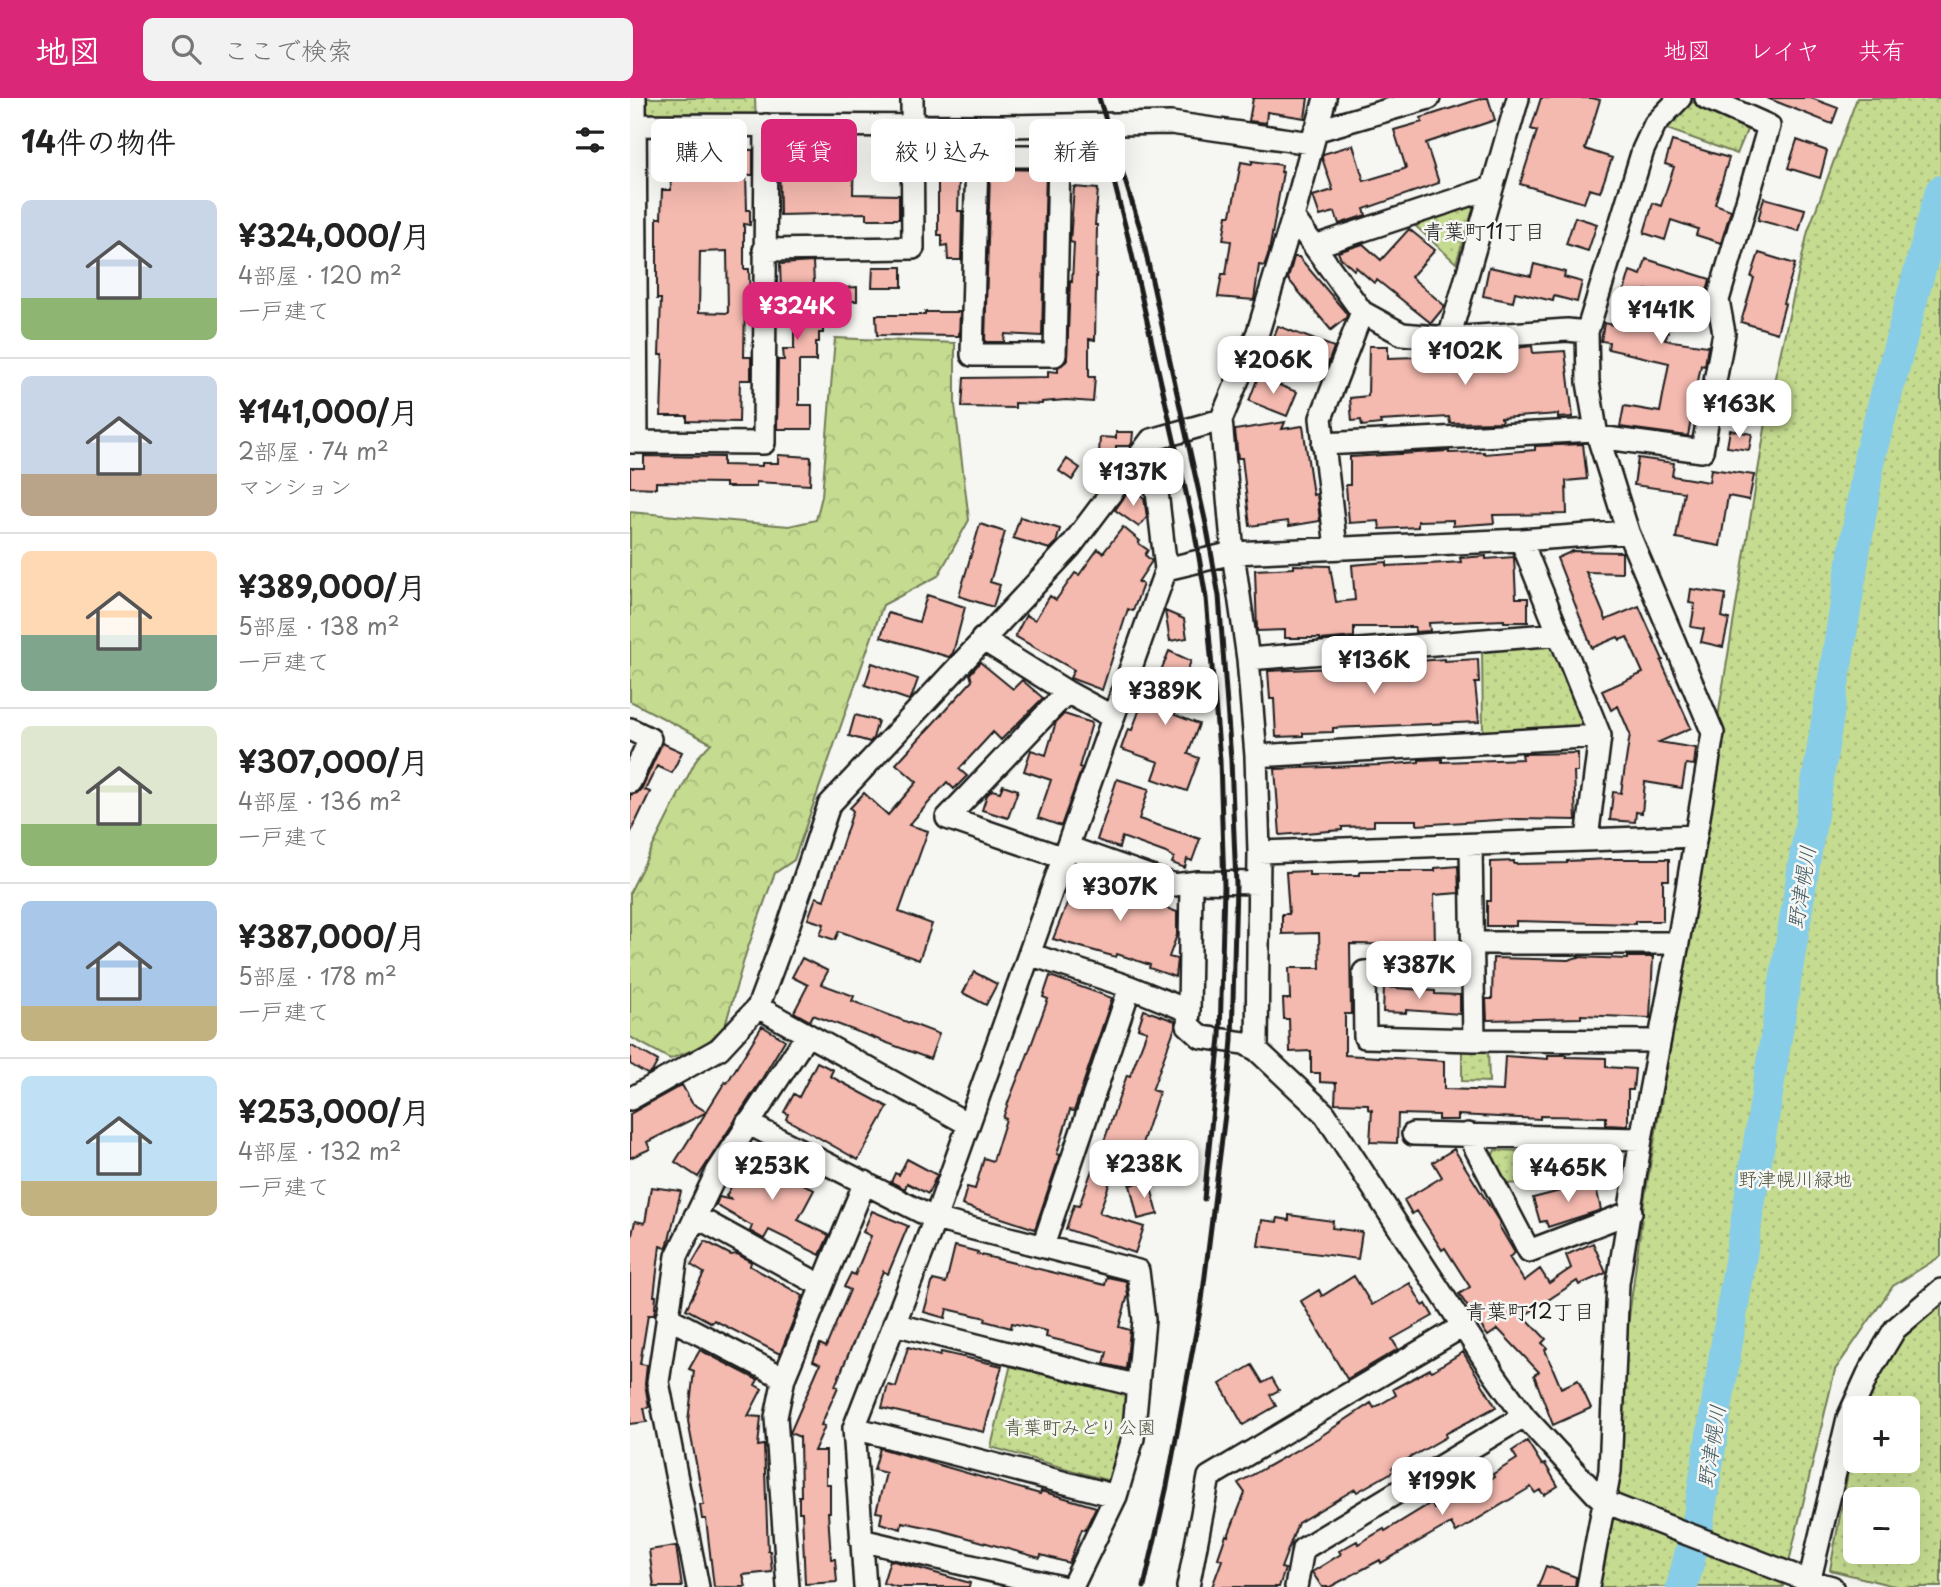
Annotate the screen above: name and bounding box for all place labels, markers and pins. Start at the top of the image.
pin: ¥324K [748,282,846,342]
pin: ¥141K [1612,286,1710,346]
pin: ¥102K [1416,328,1514,387]
pin: ¥206K [1224,336,1322,396]
pin: ¥163K [1690,380,1788,440]
pin: ¥137K [1084,448,1182,508]
pin: ¥136K [1325,636,1423,696]
pin: ¥389K [1116,668,1214,727]
pin: ¥307K [1071,864,1169,923]
pin: ¥387K [1370,942,1468,1001]
pin: ¥238K [1095,1140,1193,1200]
pin: ¥253K [723,1142,821,1202]
pin: ¥465K [1519,1144,1617,1204]
pin: ¥199K [1393,1458,1491,1517]

